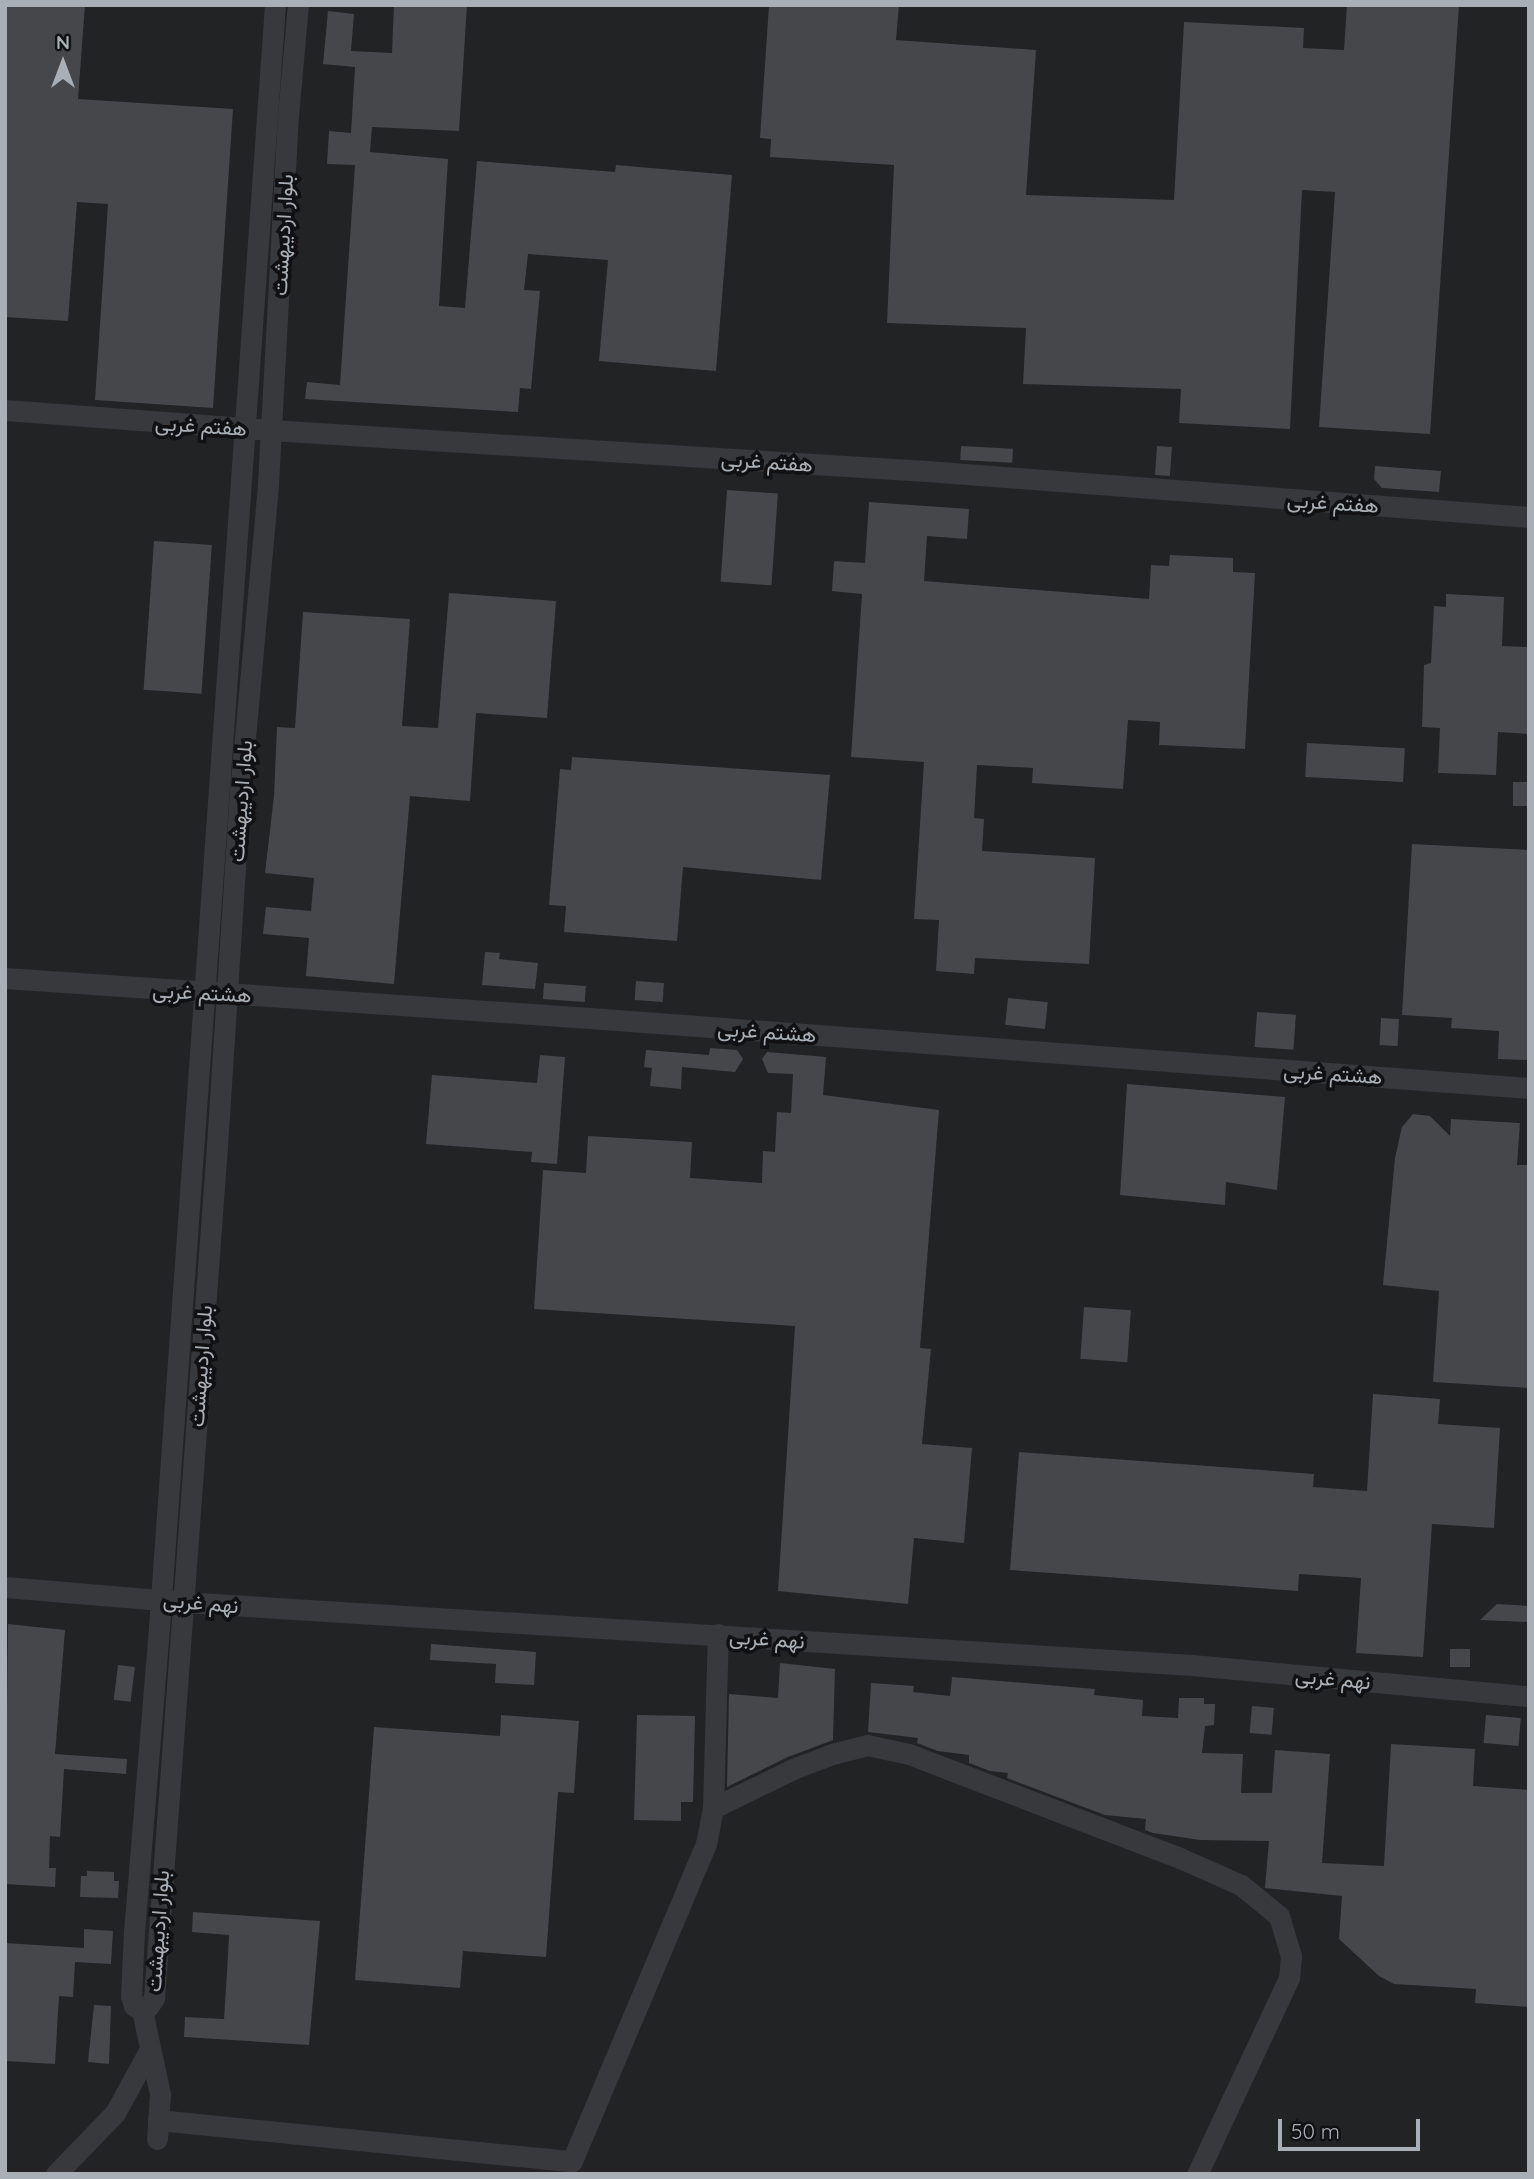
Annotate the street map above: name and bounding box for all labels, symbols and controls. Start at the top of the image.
north arrow [28,28,98,98]
text: N [56,30,70,54]
street label: بلوار اردیبهشت [266,173,298,297]
street label: هفتم غربی [154,409,248,441]
street label: هفتم غربی [720,445,814,477]
street label: هفتم غربی [1286,486,1380,518]
street label: بلوار اردیبهشت [223,739,257,863]
street label: هشتم غربی [152,977,252,1007]
street label: هشتم غربی [717,1015,817,1047]
street label: هشتم غربی [1283,1057,1383,1089]
street label: بلوار اردیبهشت [183,1304,217,1428]
street label: نهم غربی [162,1586,240,1618]
street label: نهم غربی [728,1623,806,1653]
street label: نهم غربی [1294,1662,1372,1694]
street label: بلوار اردیبهشت [140,1869,174,1993]
scale bar [1282,2106,1424,2150]
text: 50 m [1291,2118,1340,2144]

